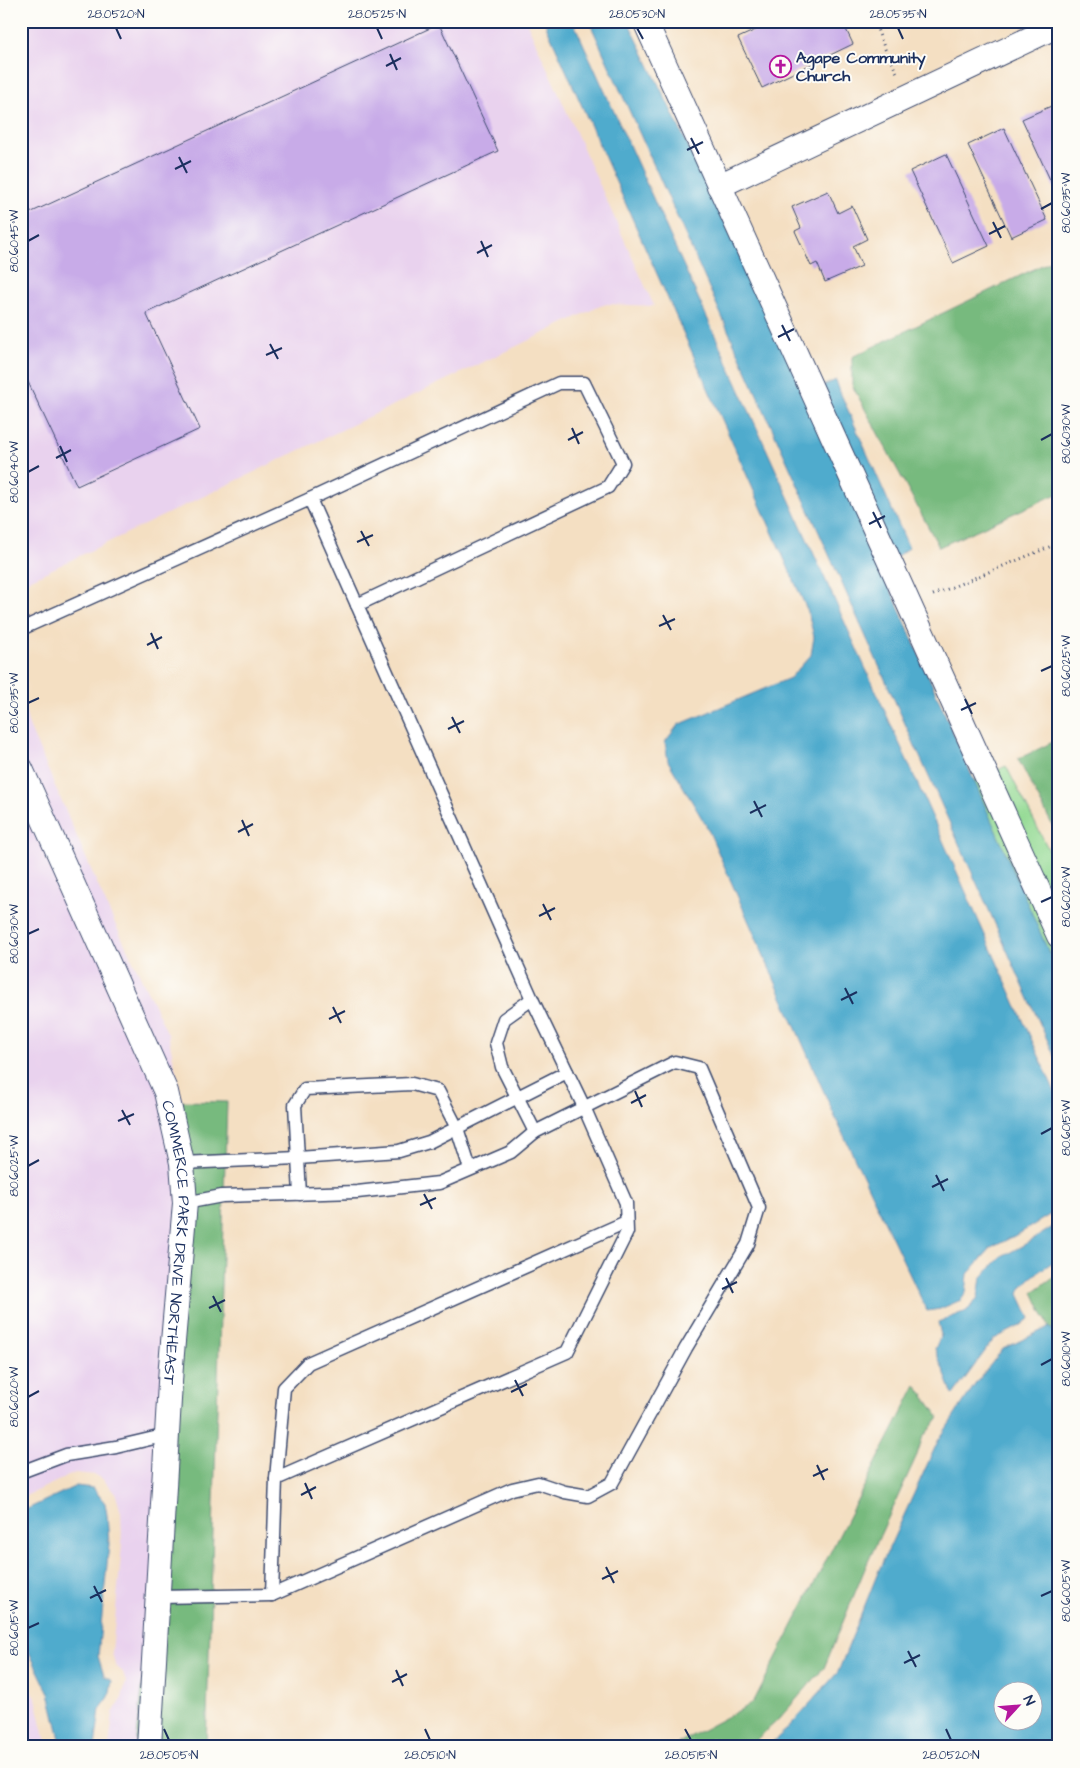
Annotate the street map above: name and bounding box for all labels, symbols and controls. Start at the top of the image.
text: 28.0520°N [88,6,145,23]
text: 28.0525°N [348,6,406,23]
text: 28.0530°N [609,6,666,23]
text: 28.0535°N [869,6,927,23]
place label: Agape Community Church [796,47,926,87]
church icon: Agape Community Church [768,54,792,78]
text: 80.6035°W [1058,172,1075,233]
text: 80.6045°W [6,209,23,272]
text: 80.6030°W [1058,403,1075,464]
text: 80.6040°W [6,440,23,503]
text: 80.6025°W [1058,635,1075,697]
text: 80.6035°W [6,672,23,733]
text: 80.6020°W [1058,866,1075,927]
text: 80.6030°W [6,903,23,964]
street label: COMMERCE PARK DRIVE NORTHEAST [156,1098,195,1385]
text: 80.6015°W [1058,1099,1075,1156]
text: 80.6025°W [6,1135,23,1197]
text: 80.6010°W [1058,1331,1075,1387]
text: 80.6020°W [6,1366,23,1427]
text: 80.6005°W [1058,1559,1075,1622]
text: 80.6015°W [6,1599,23,1656]
north arrow [992,1680,1042,1730]
text: N [1018,1692,1040,1709]
text: 28.0505°N [140,1747,199,1764]
text: 28.0510°N [404,1747,456,1764]
text: 28.0515°N [665,1747,718,1764]
text: 28.0520°N [923,1747,980,1764]

